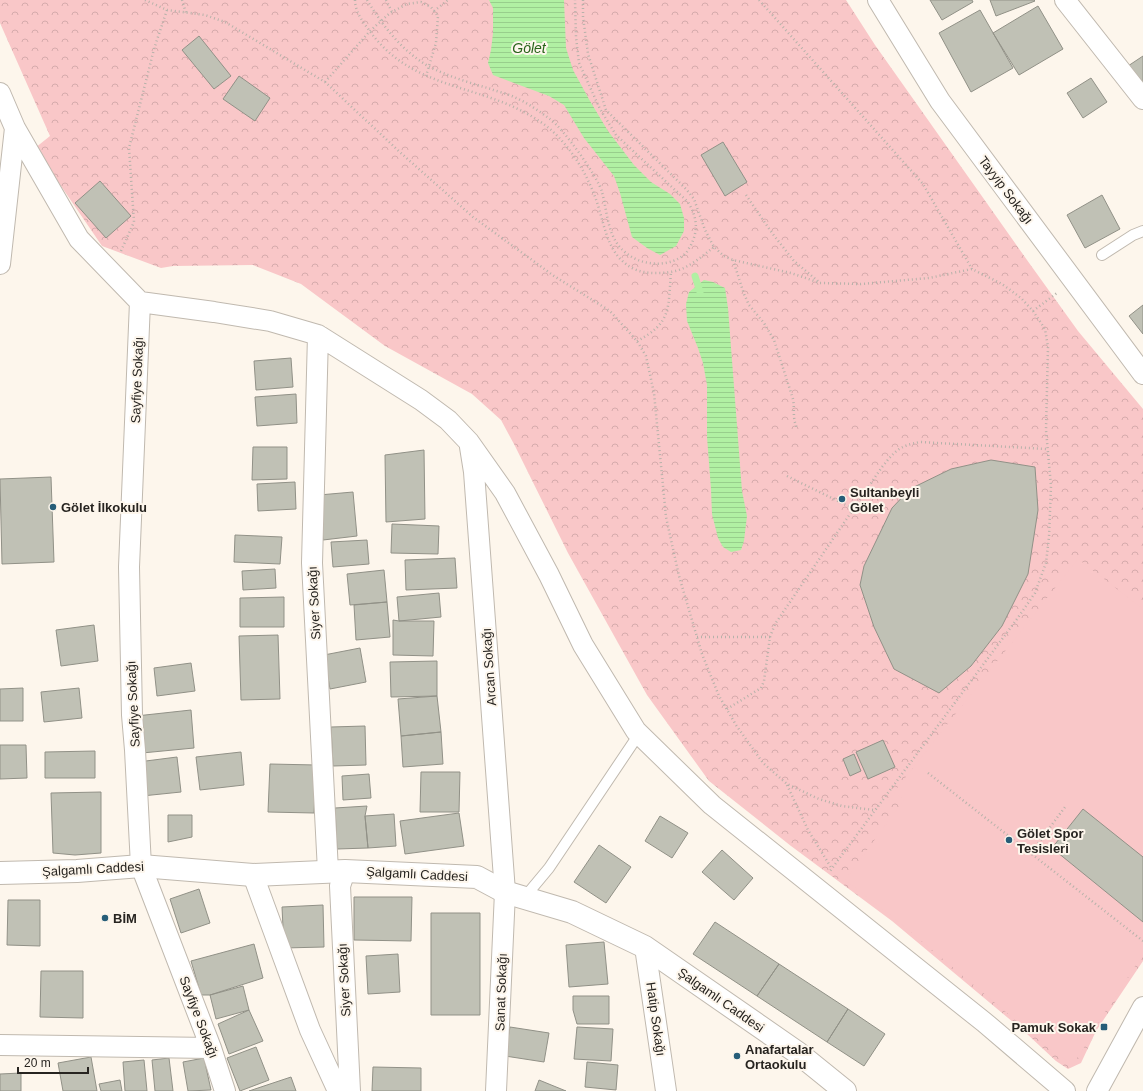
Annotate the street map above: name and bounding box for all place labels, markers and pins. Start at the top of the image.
place label: Sultanbeyli Gölet [850,485,919,515]
marker: Sultanbeyli Gölet [837,494,847,504]
place label: Gölet İlkokulu [61,500,147,515]
marker: Gölet İlkokulu [48,502,58,512]
place label: Gölet Spor Tesisleri [1017,826,1083,856]
marker: Gölet Spor Tesisleri [1004,835,1014,845]
place label: BİM [113,911,137,926]
marker: BİM [100,913,110,923]
place label: Pamuk Sokak [1011,1020,1097,1035]
marker: Pamuk Sokak [1099,1022,1109,1032]
place label: Anafartalar Ortaokulu [745,1042,814,1072]
marker: Anafartalar Ortaokulu [732,1051,742,1061]

